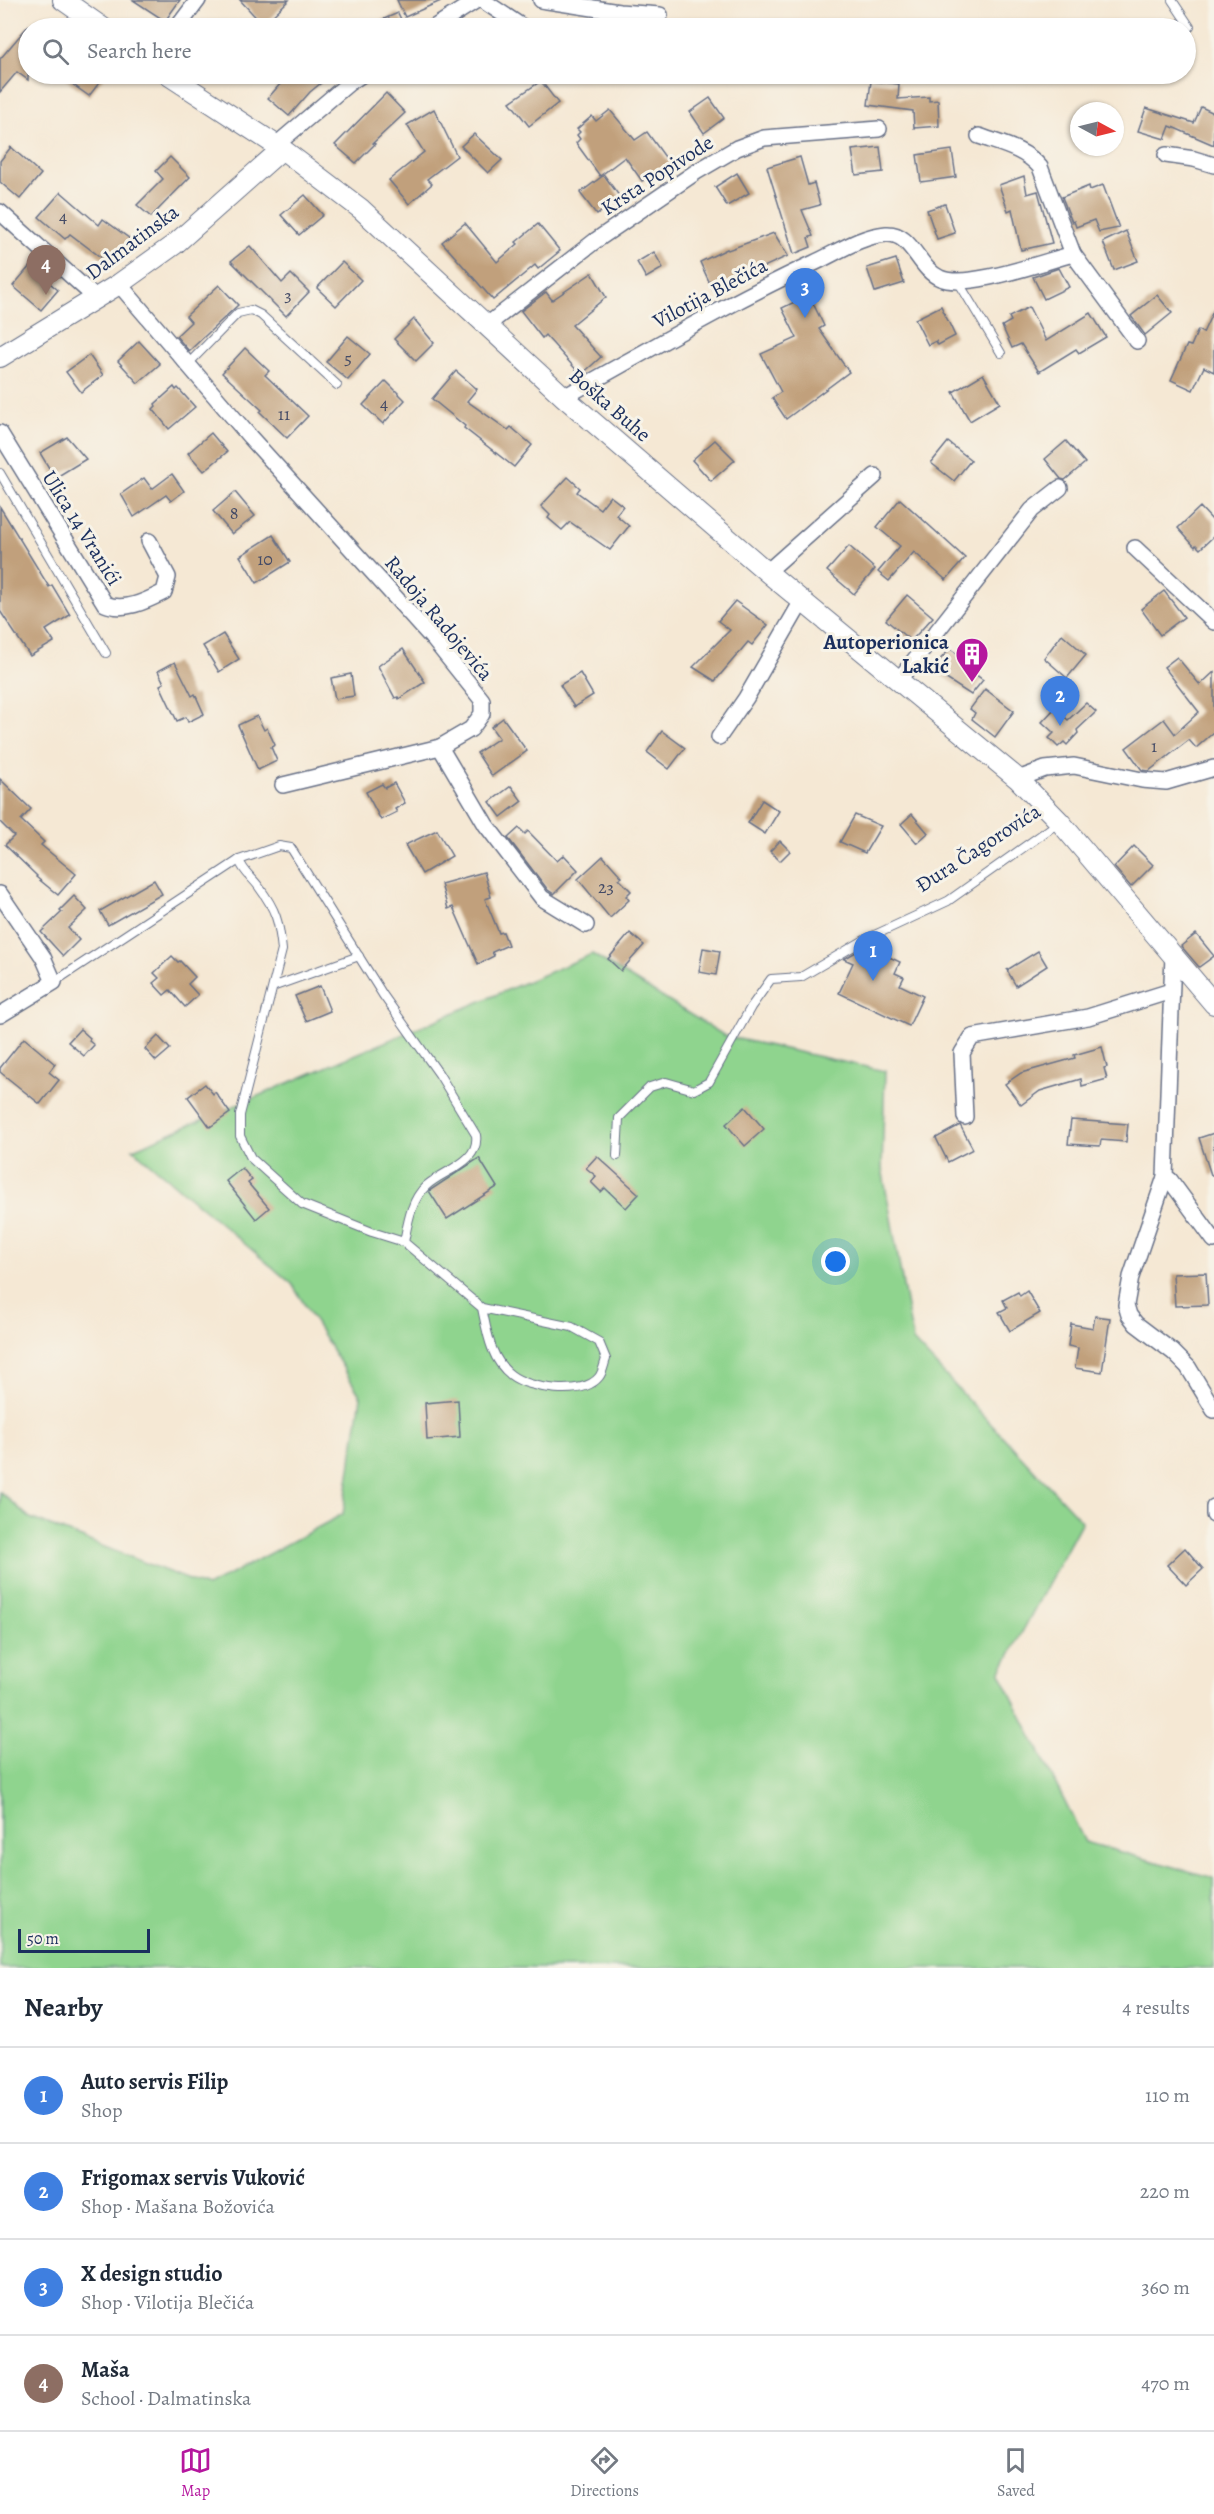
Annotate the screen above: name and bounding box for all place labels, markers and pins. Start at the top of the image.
pin: 4 [26,246,66,295]
pin: 3 [786,268,824,318]
place label: Autoperionica Lakić [823,628,950,680]
building icon: Autoperionica Lakić [954,636,990,683]
pin: 2 [1040,676,1080,726]
pin: 1 [854,932,892,981]

